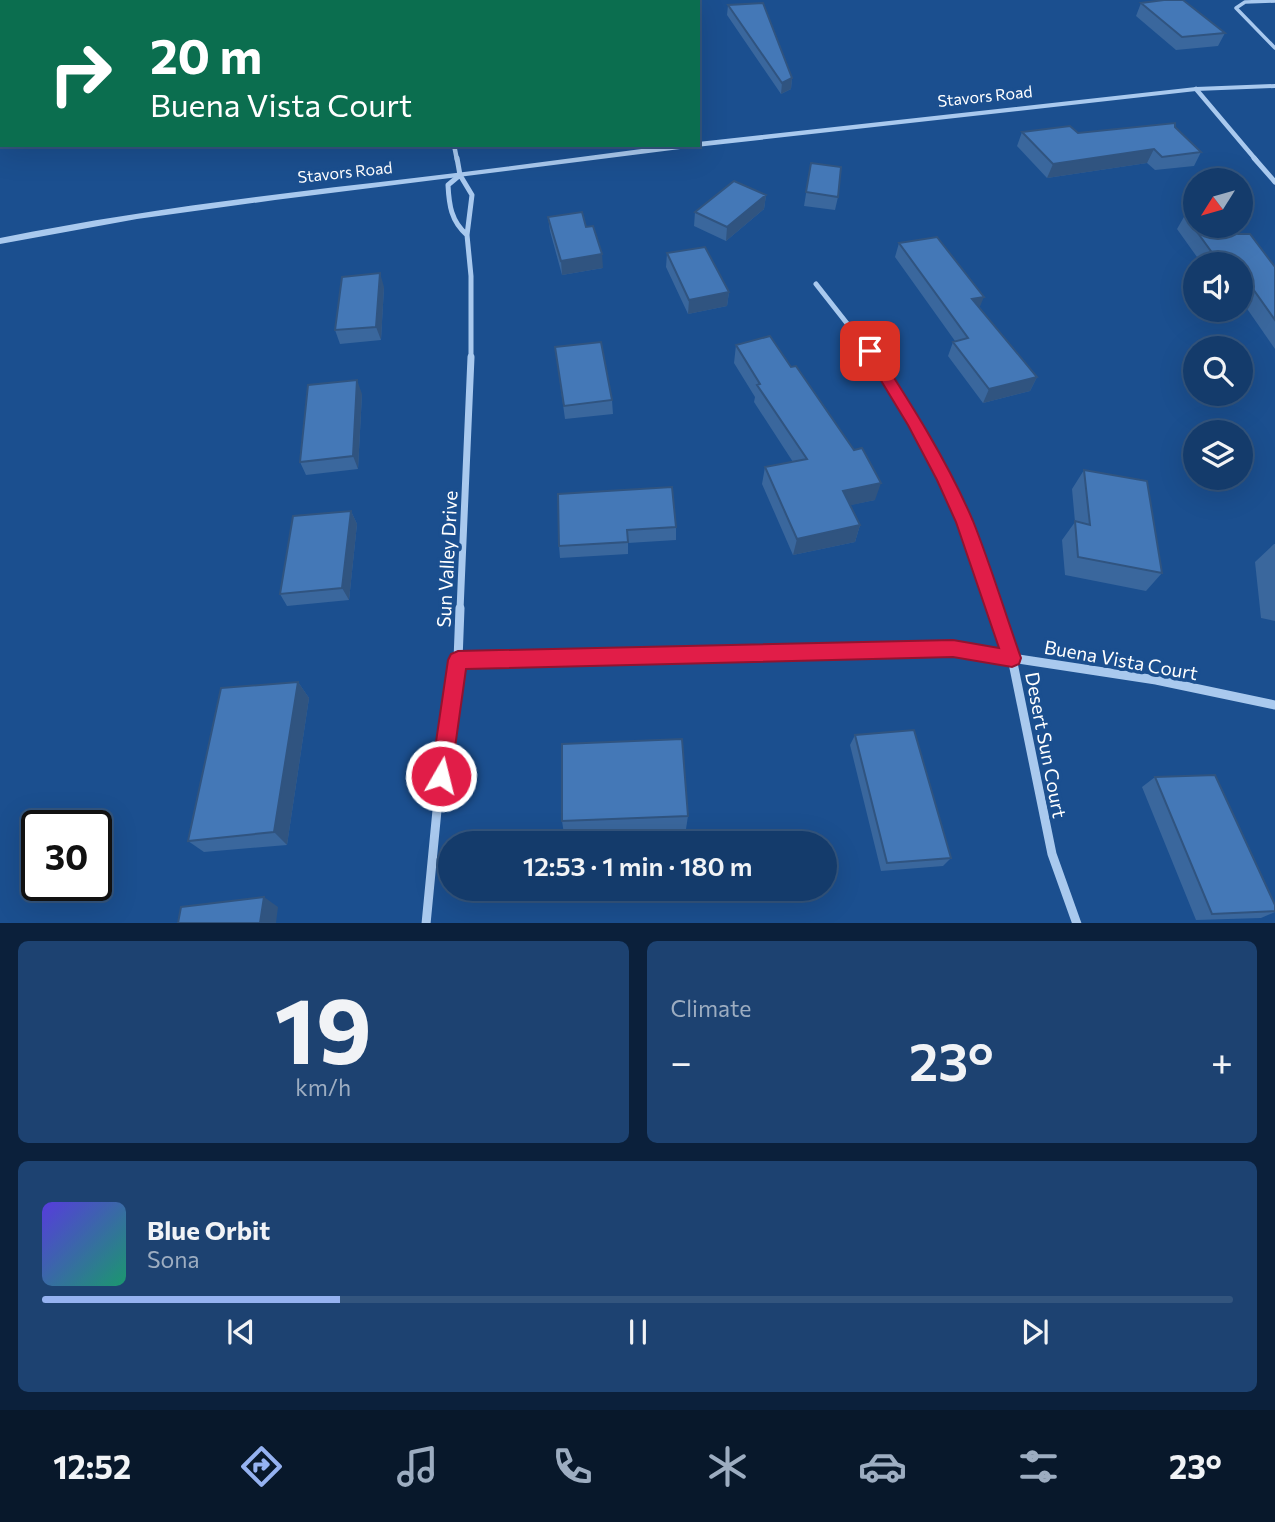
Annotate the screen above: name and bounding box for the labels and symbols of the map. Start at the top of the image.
street label: Stavors Road [937,81,1033,110]
street label: Stavors Road [297,157,393,186]
north arrow [1183,168,1253,238]
pin [840,321,900,381]
street label: Sun Valley Drive [431,490,462,628]
street label: Buena Vista Court [1042,635,1200,684]
street label: Desert Sun Court [1021,670,1072,820]
position arrow [404,739,478,813]
speed limit sign: 30 [21,810,112,901]

